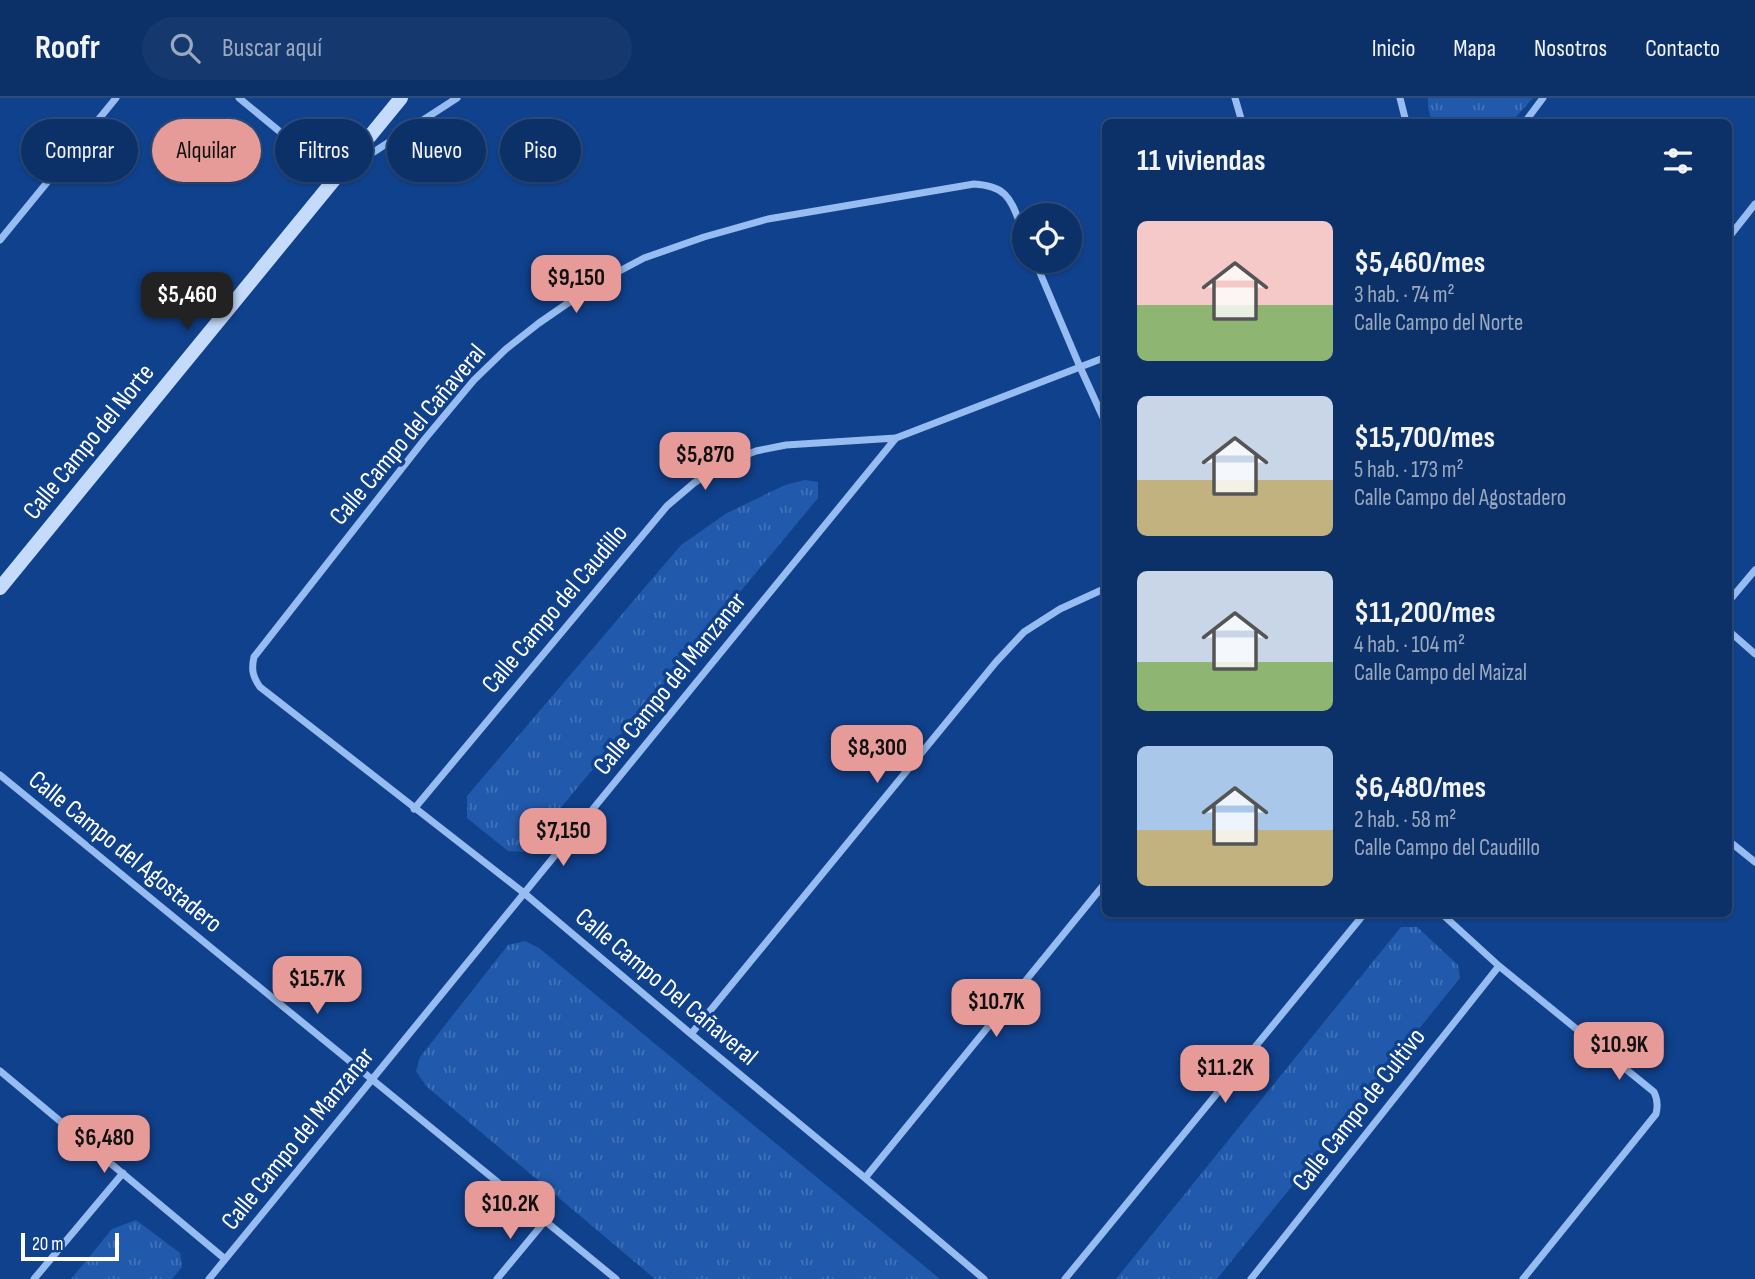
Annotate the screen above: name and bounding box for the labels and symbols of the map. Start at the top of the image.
pin: $9,150 [519,256,633,315]
pin: $5,460 [130,272,244,332]
street label: Calle Campo del Cañaveral [323,338,493,532]
street label: Calle Campo del Norte [17,358,161,526]
pin: $5,870 [648,432,762,492]
street label: Calle Campo del Caudillo [476,518,635,700]
street label: Calle Campo del Manzanar [587,586,754,781]
pin: $8,300 [820,726,934,785]
street label: Calle Campo del Agostadero [22,765,228,940]
pin: $7,150 [506,808,620,868]
street label: Calle Campo Del Cañaveral [569,902,764,1072]
pin: $15.7K [260,956,374,1016]
pin: $10.7K [939,979,1053,1039]
street label: Calle Campo de Cultivo [1286,1022,1432,1197]
pin: $10.9K [1562,1023,1676,1082]
street label: Calle Campo del Manzanar [215,1041,382,1236]
pin: $11.2K [1168,1046,1282,1105]
pin: $6,480 [47,1116,161,1175]
pin: $10.2K [453,1182,567,1241]
scale bar [21,1230,119,1262]

